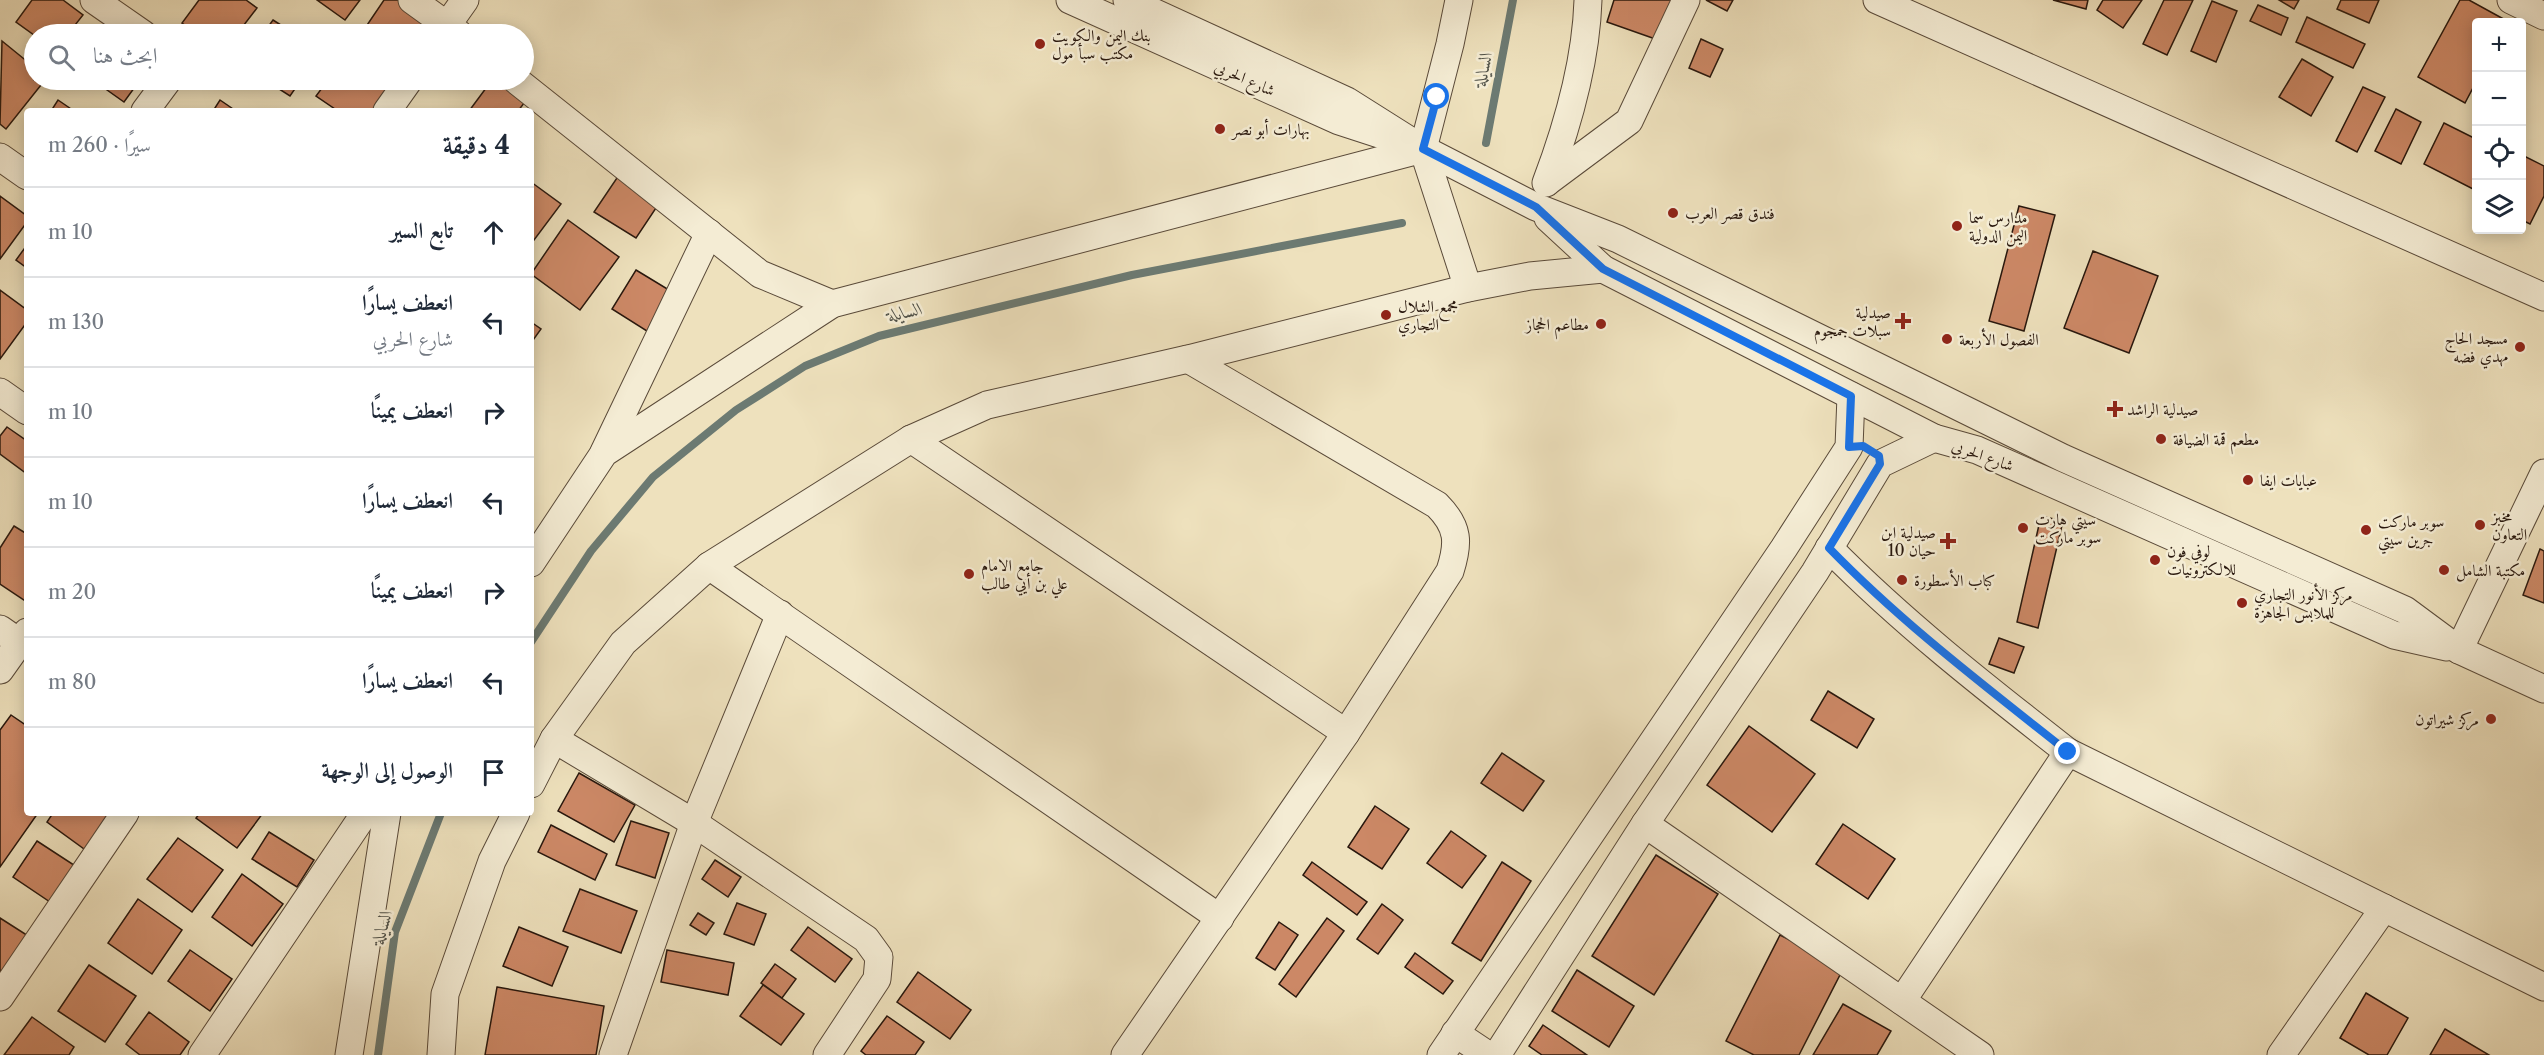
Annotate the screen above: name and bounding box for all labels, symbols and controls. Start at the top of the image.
map controls [2472,18,2526,234]
button: + [2472,18,2526,72]
search box [24,24,534,90]
place label: بنك اليمن والكويت مكتب سبأ مول [1052,25,1151,64]
marker: بنك اليمن والكويت مكتب سبأ مول [1033,37,1047,51]
icon: search [45,41,78,74]
text: ابحث هنا [93,42,158,69]
water label: السايلة [1468,49,1497,90]
street label: شارع الحربي [1210,56,1278,104]
button: − [2472,72,2526,126]
route start [1423,83,1449,109]
place label: بهارات أبو نصر [1230,118,1310,140]
marker: بهارات أبو نصر [1213,122,1227,136]
button: locate [2472,126,2526,180]
text: 4 دقيقة [443,129,510,161]
text: سيرًا · 260 m [48,133,151,157]
button: layers [2472,180,2526,234]
place label: فندق قصر العرب [1685,203,1775,224]
marker: فندق قصر العرب [1666,206,1680,220]
place label: مدارس سما اليمن الدولية [1969,207,2028,247]
icon: ahead [477,216,510,249]
text: تابع السير [390,217,453,244]
marker: مدارس سما اليمن الدولية [1950,219,1964,233]
text: 10 m [48,220,93,244]
text: انعطف يسارًا [362,289,453,316]
place label: مجمع الشلال التجاري [1398,296,1458,337]
water label: السايلة [883,297,925,327]
place label: صيدلية سبلات جمجوم [1814,302,1891,345]
icon: left [477,306,510,339]
marker: مجمع الشلال التجاري [1379,308,1393,322]
text: 130 m [48,310,104,334]
place label: مطاعم الحجاز [1524,314,1589,340]
marker: صيدلية سبلات جمجوم [1896,314,1910,328]
marker: مطاعم الحجاز [1594,317,1608,331]
text: شارع الحربي [373,327,453,351]
place label: الفصول الأربعة [1959,328,2039,350]
place label: مسجد الحاج مهدي فضه [2445,328,2508,369]
marker: الفصول الأربعة [1940,332,1954,346]
marker: مسجد الحاج مهدي فضه [2513,340,2527,354]
icon: right [477,396,510,429]
text: انعطف يمينًا [371,397,453,424]
place label: صيدلية الراشد [2127,399,2198,419]
text: 10 m [48,400,93,424]
marker: صيدلية الراشد [2108,402,2122,416]
place label: مطعم قمة الضيافة [2173,429,2259,455]
marker: مطعم قمة الضيافة [2154,432,2168,446]
street label: شارع الحربي [1948,435,2017,479]
place label: عبايات ايفا [2260,470,2317,491]
marker: عبايات ايفا [2241,473,2255,487]
icon: left [477,486,510,519]
text: انعطف يسارًا [362,487,453,514]
text: 10 m [48,490,93,514]
place label: مخبز التعاون [2490,506,2527,544]
place label: سيتي هارت سوبر ماركت [2035,509,2101,548]
place label: سوبر ماركت جرين سيتي [2378,511,2444,555]
marker: مخبز التعاون [2473,518,2487,532]
marker: سيتي هارت سوبر ماركت [2016,521,2030,535]
place label: صيدلية ابن حيان 10 [1881,522,1936,560]
marker: سوبر ماركت جرين سيتي [2359,523,2373,537]
marker: صيدلية ابن حيان 10 [1941,534,1955,548]
place label: لوفي فون للالكترونيات [2167,541,2236,579]
marker: لوفي فون للالكترونيات [2148,553,2162,567]
place label: جامع الامام علي بن أيي طالب [981,555,1068,599]
place label: مكتبة الشامل [2456,560,2525,582]
marker: مكتبة الشامل [2437,563,2451,577]
marker: جامع الامام علي بن أيي طالب [962,567,976,581]
place label: كباب الأسطورة [1914,569,1995,591]
marker: كباب الأسطورة [1895,573,1909,587]
icon: right [477,576,510,609]
text: انعطف يمينًا [371,577,453,604]
text: 20 m [48,580,96,604]
place label: مركز الأنور التجاري للملابس الجاهزة [2254,583,2353,623]
marker: مركز الأنور التجاري للملابس الجاهزة [2235,596,2249,610]
icon: left [477,666,510,699]
text: انعطف يسارًا [362,667,453,694]
text: 80 m [48,670,97,694]
place label: مركز شيراتون [2415,709,2479,731]
marker: مركز شيراتون [2484,712,2498,726]
route end [2054,738,2080,764]
icon: arrive [477,756,510,789]
text: الوصول إلى الوجهة [321,757,453,784]
water label: السايلة [366,907,397,949]

